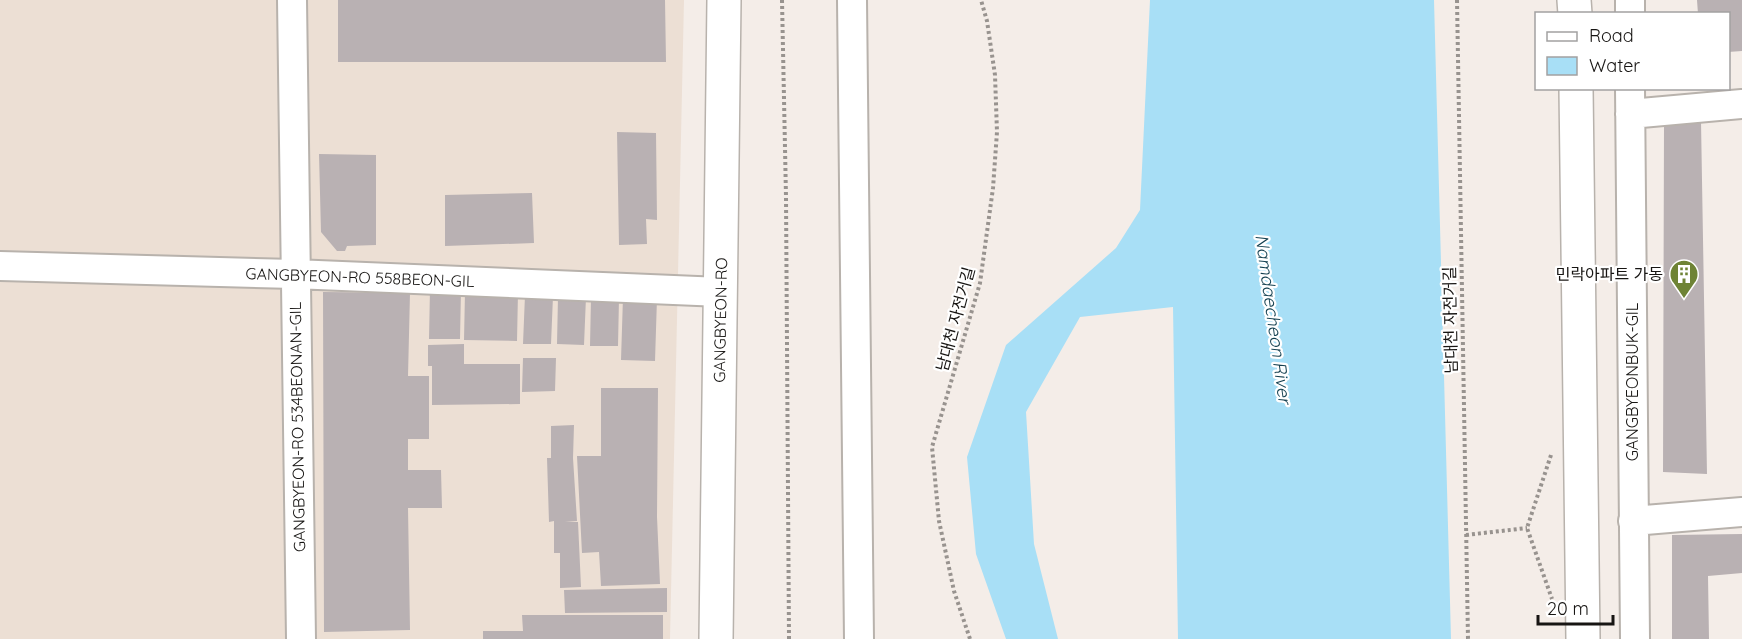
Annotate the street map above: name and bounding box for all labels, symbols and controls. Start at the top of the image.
legend [1535,12,1730,90]
text: Road [1589,24,1634,47]
text: Water [1589,54,1640,77]
water label: Namdaecheon River [1250,233,1297,407]
street label: GANGBYEON-RO [709,257,731,383]
building icon: 민락아파트 가동 [1668,258,1700,300]
street label: GANGBYEON-RO 558BEON-GIL [245,263,475,291]
place label: 민락아파트 가동 [1556,264,1663,284]
street label: 남대천 자전거길 [931,265,979,373]
street label: 남대천 자전거길 [1439,266,1461,374]
street label: GANGBYEON-RO 534BEONAN-GIL [285,301,309,552]
street label: GANGBYEONBUK-GIL [1622,302,1642,461]
scale bar [1538,588,1613,626]
text: 20 m [1547,597,1589,620]

